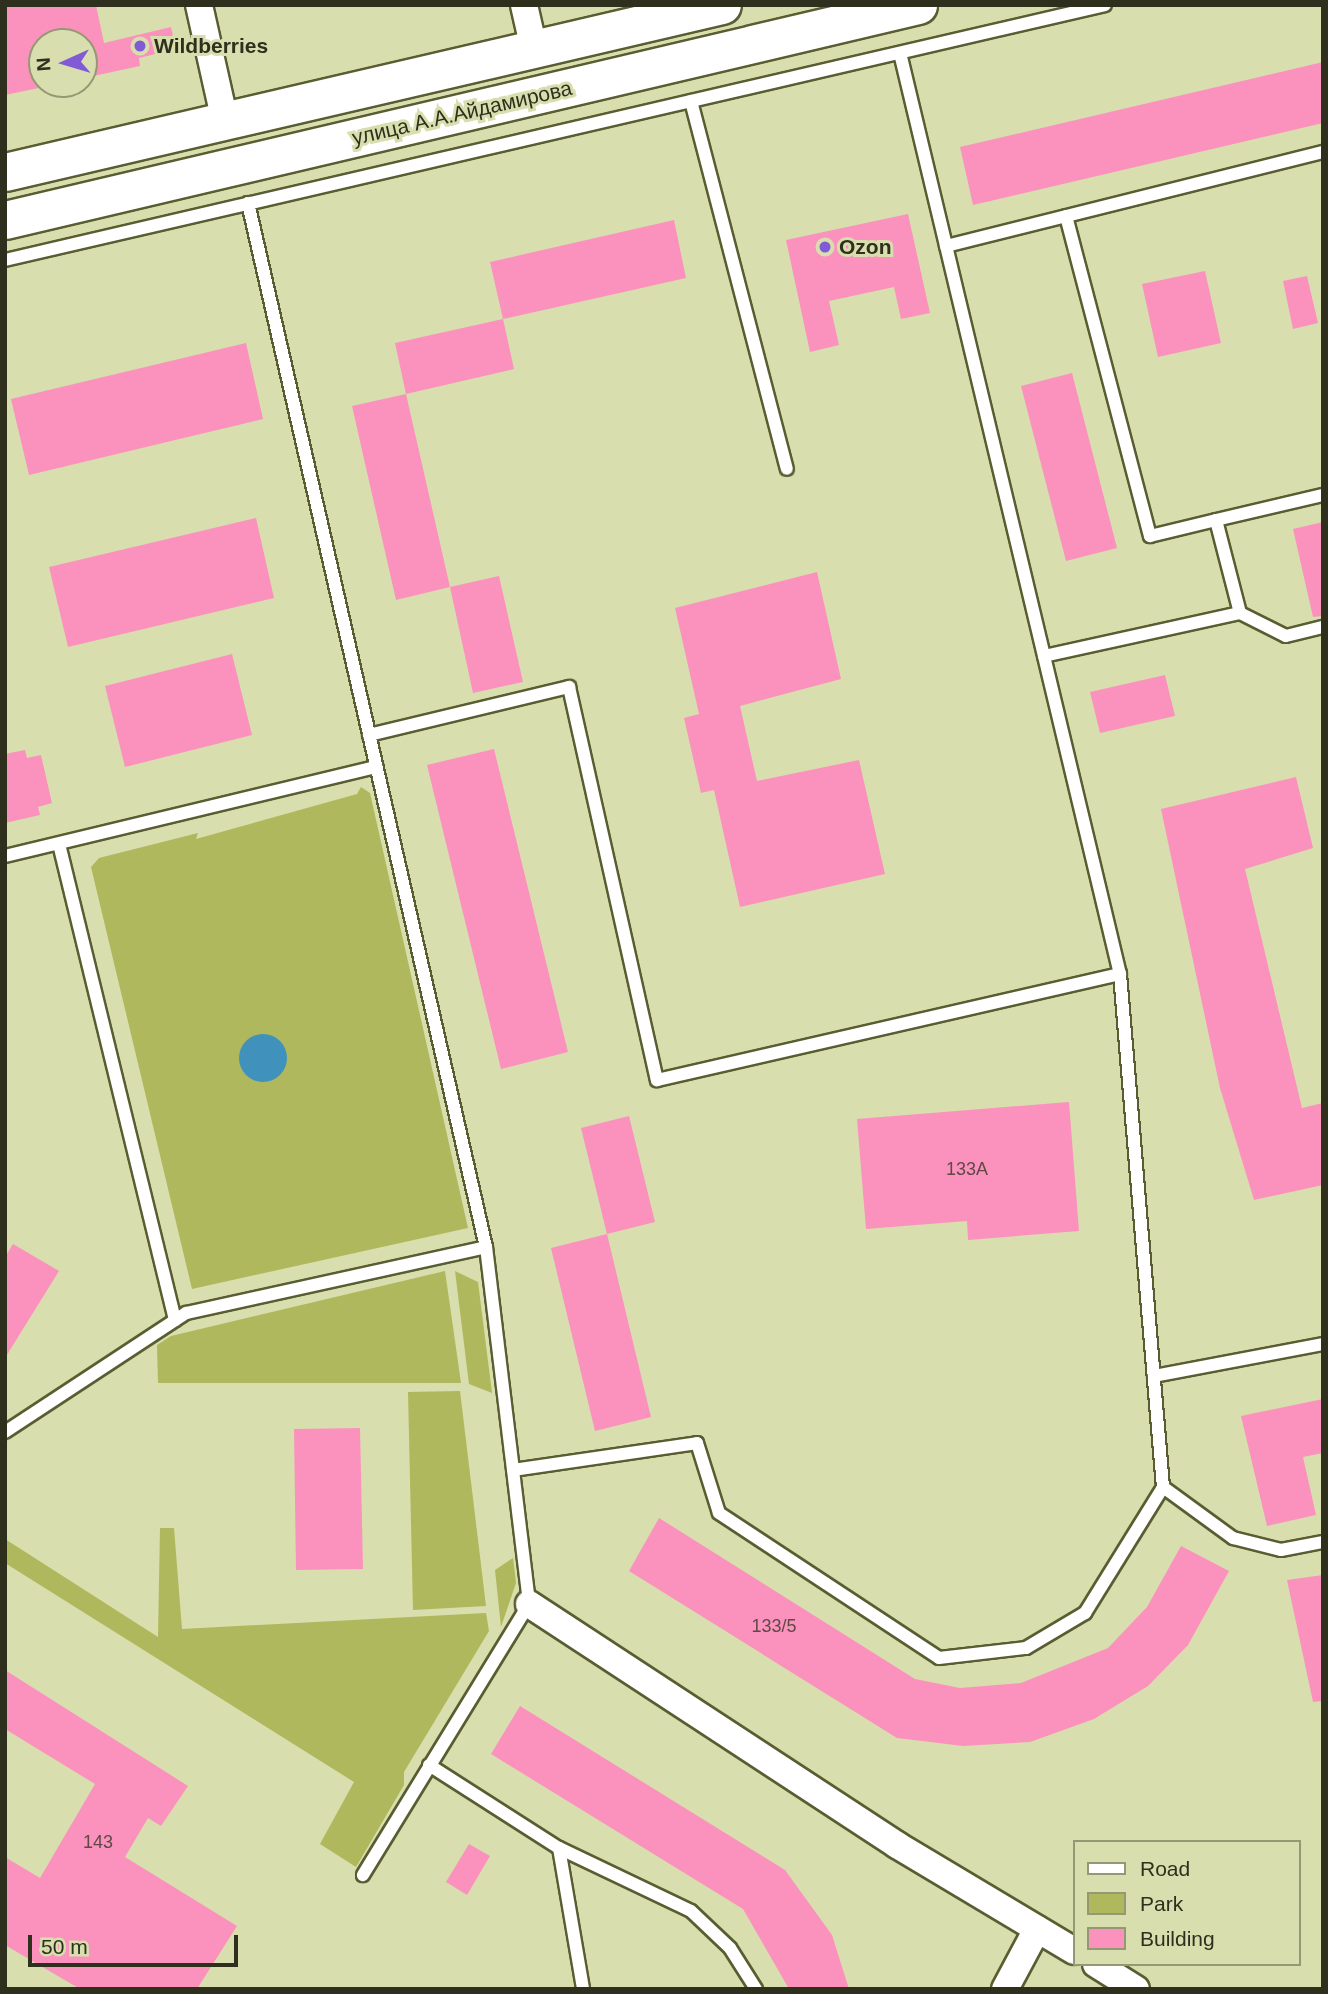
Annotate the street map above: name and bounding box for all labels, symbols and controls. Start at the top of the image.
north arrow [28,28,98,98]
place label: Wildberries [154,33,268,59]
marker: Wildberries [132,38,148,54]
text: N [33,57,55,72]
street label: улица А.А.Айдамирова [350,75,574,151]
place label: Ozon [839,234,891,260]
marker: Ozon [817,239,833,255]
house number: 133А [946,1158,988,1180]
house number: 133/5 [751,1615,797,1637]
house number: 143 [83,1831,113,1853]
legend [1072,1840,1300,1966]
text: Road [1140,1857,1190,1880]
text: Park [1140,1892,1183,1915]
scale bar [32,1920,242,1964]
text: Building [1140,1927,1215,1950]
text: 50 m [41,1935,88,1958]

